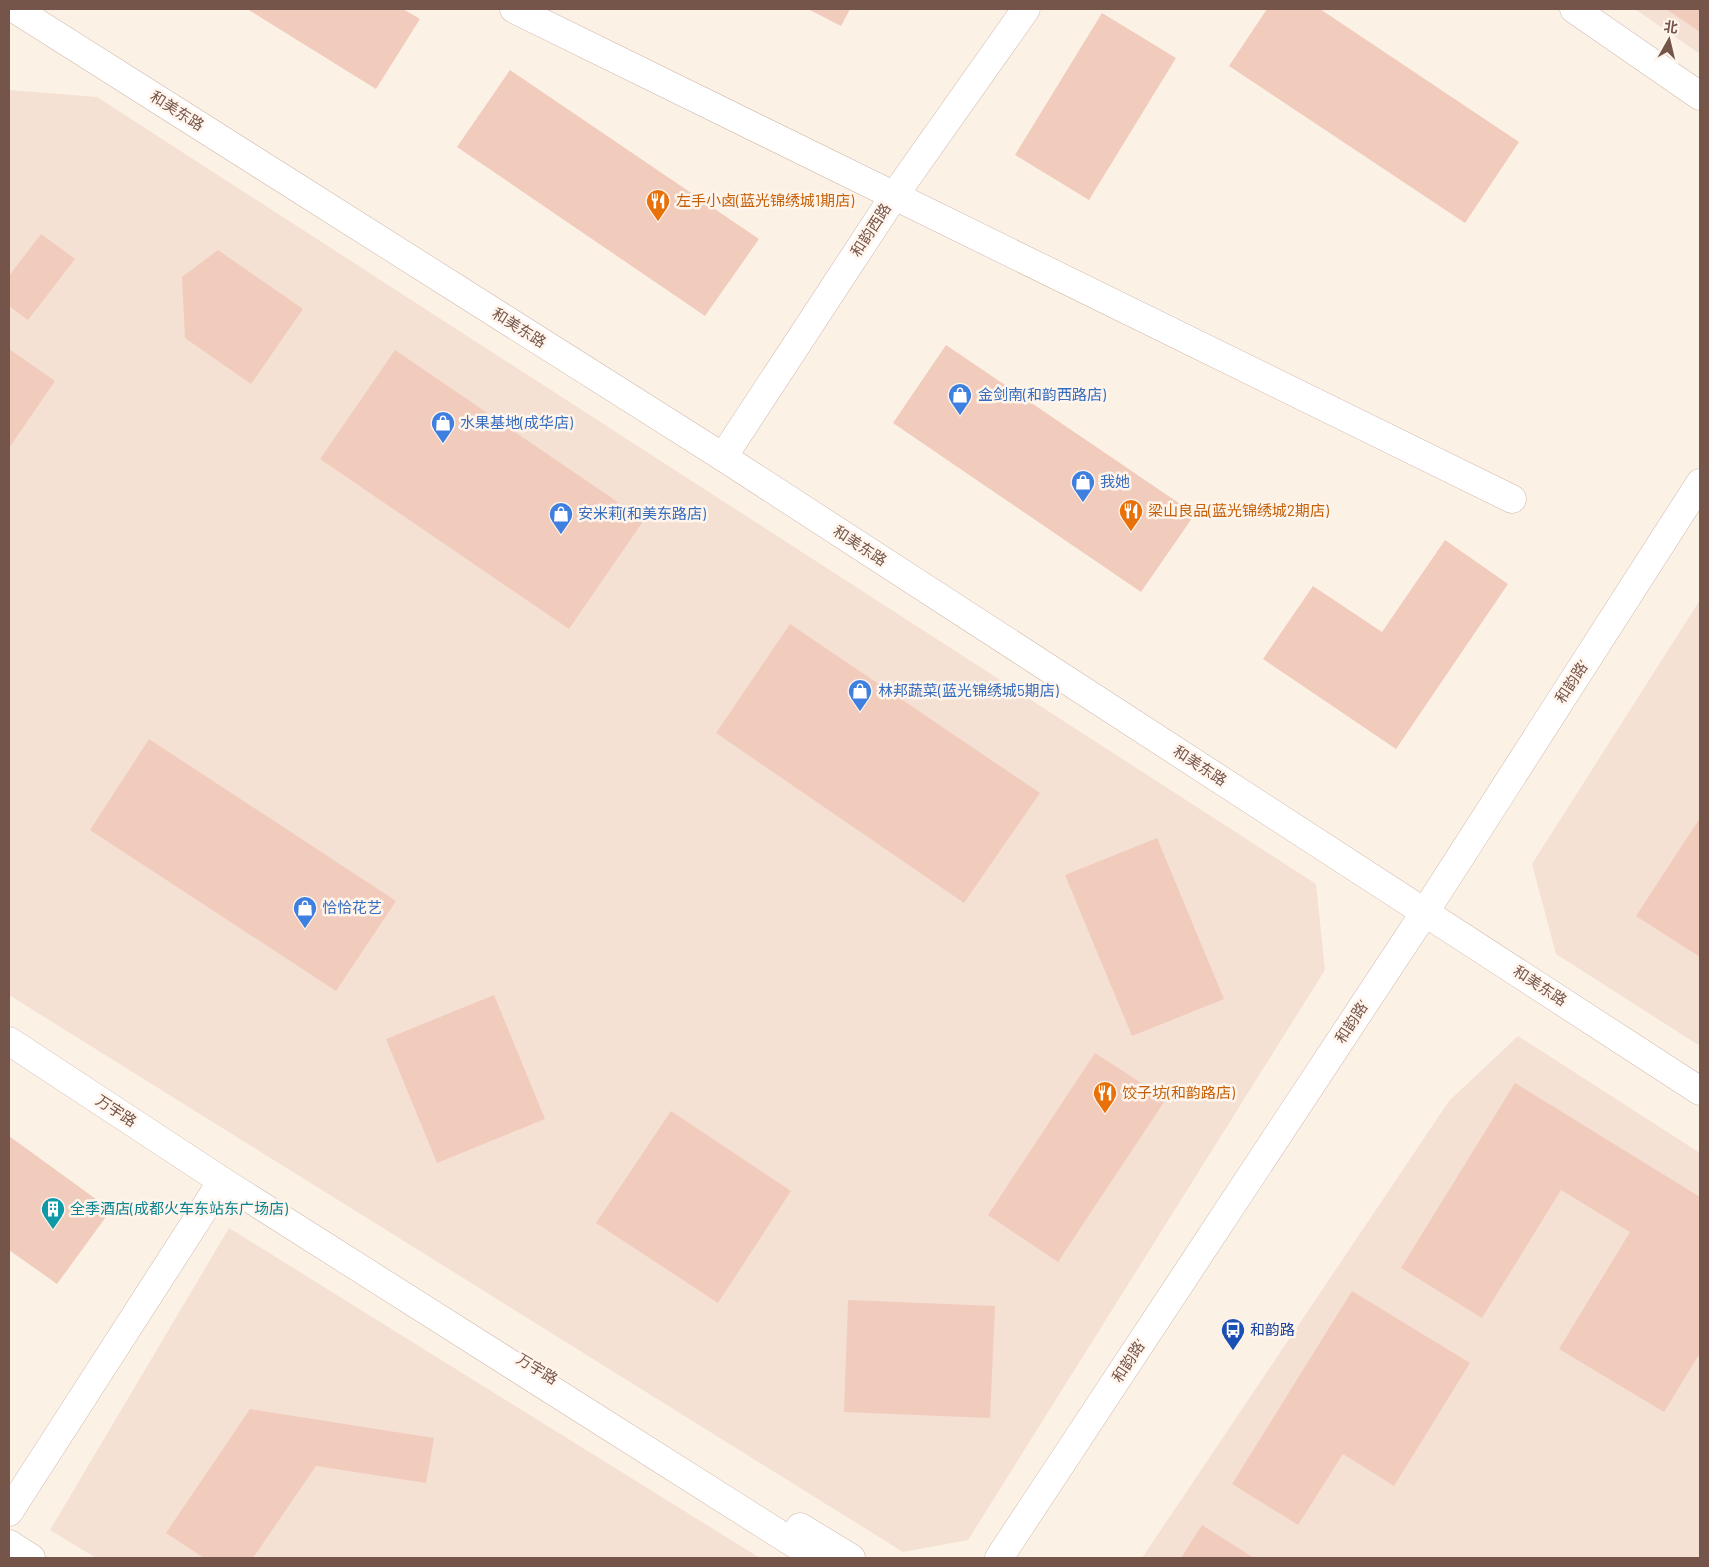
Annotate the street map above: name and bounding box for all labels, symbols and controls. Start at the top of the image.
north arrow [1644,15,1694,65]
text: 北 [1663,17,1679,36]
street label: 和美东路 [147,87,208,134]
restaurant icon: 左手小卤(蓝光锦绣城1期店) [645,188,671,222]
place label: 左手小卤(蓝光锦绣城1期店) [676,191,854,209]
street label: 和韵西路 [846,199,894,260]
street label: 和美东路 [489,304,550,351]
shop icon: 金剑南(和韵西路店) [947,382,973,416]
place label: 金剑南(和韵西路店) [978,385,1106,403]
shop icon: 水果基地(成华店) [430,410,456,444]
place label: 水果基地(成华店) [460,413,573,431]
shop icon: 我她 [1070,469,1096,503]
place label: 我她 [1100,472,1130,490]
restaurant icon: 梁山良品(蓝光锦绣城2期店) [1118,498,1144,532]
shop icon: 安米莉(和美东路店) [548,501,574,535]
place label: 梁山良品(蓝光锦绣城2期店) [1148,501,1329,519]
place label: 安米莉(和美东路店) [578,504,706,522]
street label: 和美东路 [830,521,891,569]
street label: 和韵路’ [1551,656,1592,706]
shop icon: 林邦蔬菜(蓝光锦绣城5期店) [847,678,873,712]
place label: 林邦蔬菜(蓝光锦绣城5期店) [878,681,1059,699]
street label: 和美东路 [1170,741,1231,789]
shop icon: 恰恰花艺 [292,895,318,929]
place label: 恰恰花艺 [322,898,382,916]
street label: 和美东路 [1510,961,1571,1009]
street label: 和韵路’ [1331,996,1372,1046]
restaurant icon: 饺子坊(和韵路店) [1092,1080,1118,1114]
place label: 饺子坊(和韵路店) [1122,1083,1235,1101]
street label: 万宇路 [93,1090,140,1130]
building icon: 全季酒店(成都火车东站东广场店) [40,1196,66,1230]
place label: 全季酒店(成都火车东站东广场店) [70,1199,288,1217]
bus stop icon: 和韵路 [1220,1317,1246,1351]
place label: 和韵路 [1250,1320,1295,1338]
street label: 和韵路’ [1108,1335,1149,1385]
street label: 万宇路 [514,1349,561,1387]

